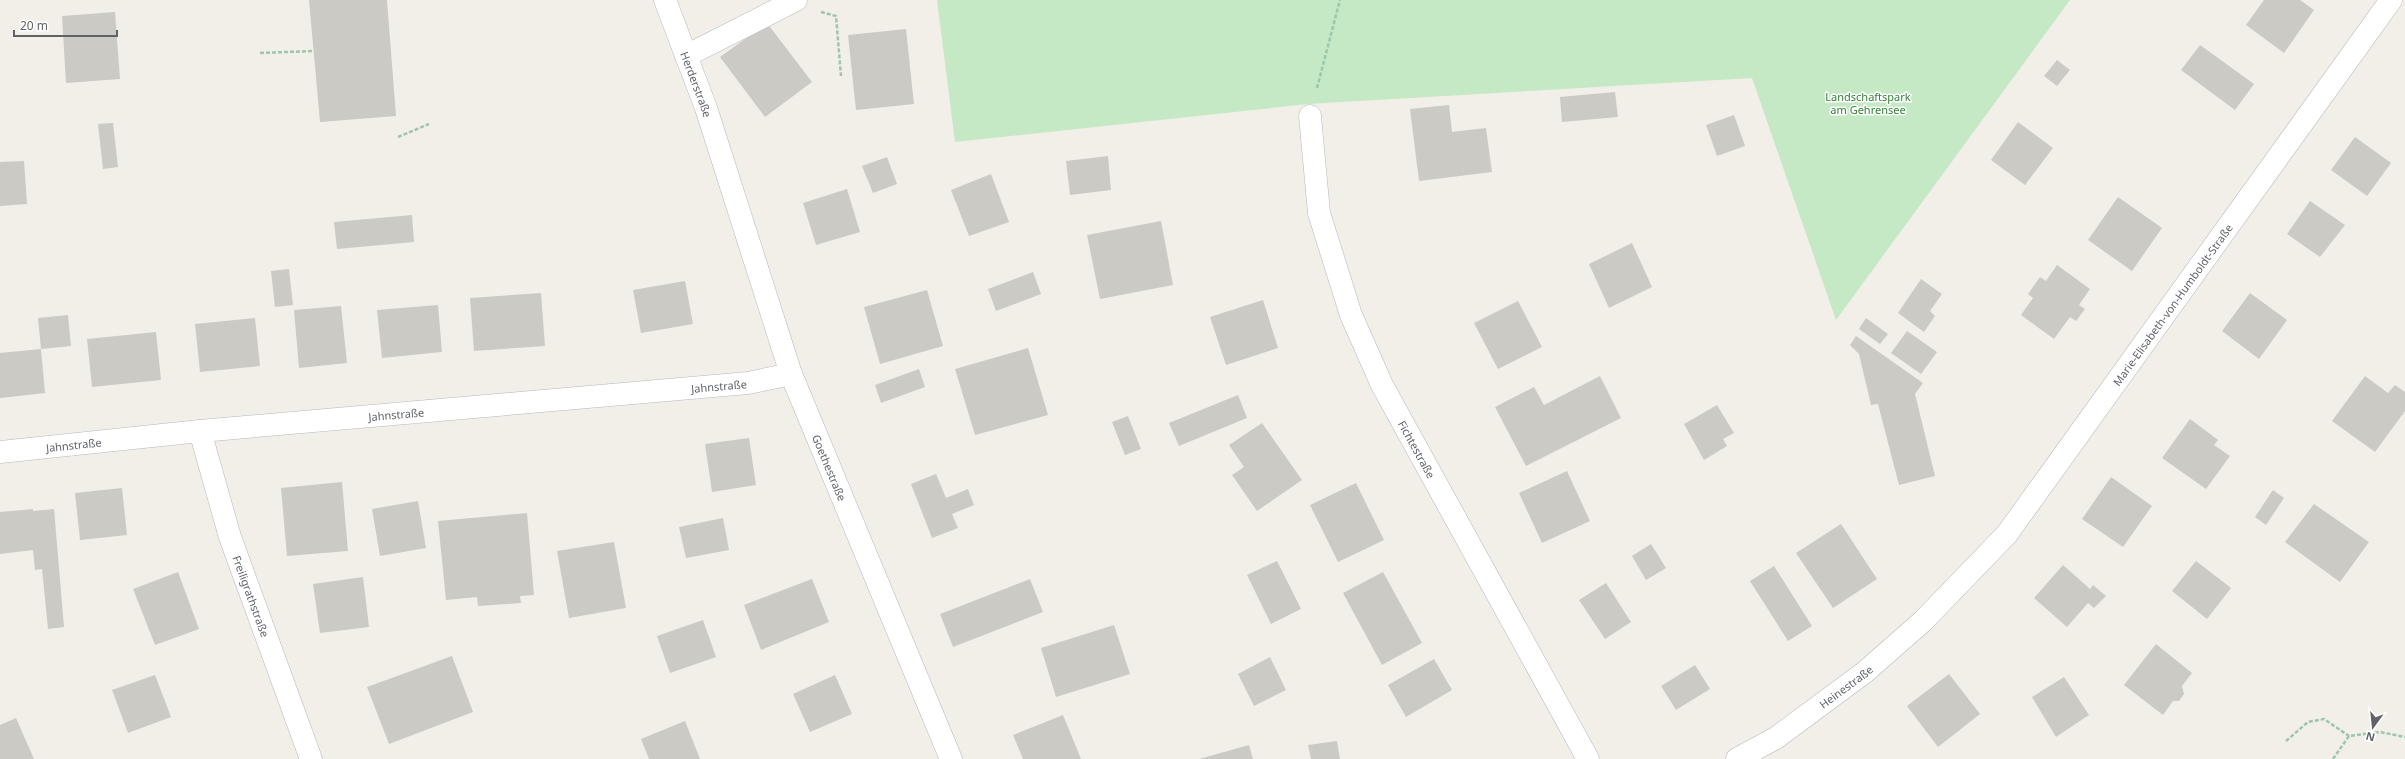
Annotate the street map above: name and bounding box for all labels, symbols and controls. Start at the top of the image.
scale bar [14,12,117,38]
text: 20 m [20,17,48,34]
street label: Herderstraße [678,49,716,119]
park label: Landschaftspark am Gehrensee [1825,89,1911,117]
street label: Marie-Elisabeth-von-Humboldt-Straße [2109,220,2235,388]
street label: Jahnstraße [689,376,747,396]
street label: Jahnstraße [367,404,425,424]
street label: Fichtestraße [1395,417,1439,481]
street label: Goethestraße [809,432,850,503]
street label: Jahnstraße [44,434,102,455]
street label: Freiligrathstraße [230,553,273,639]
street label: Heinestraße [1816,661,1876,711]
north arrow [2353,707,2393,747]
text: N [2364,729,2377,746]

